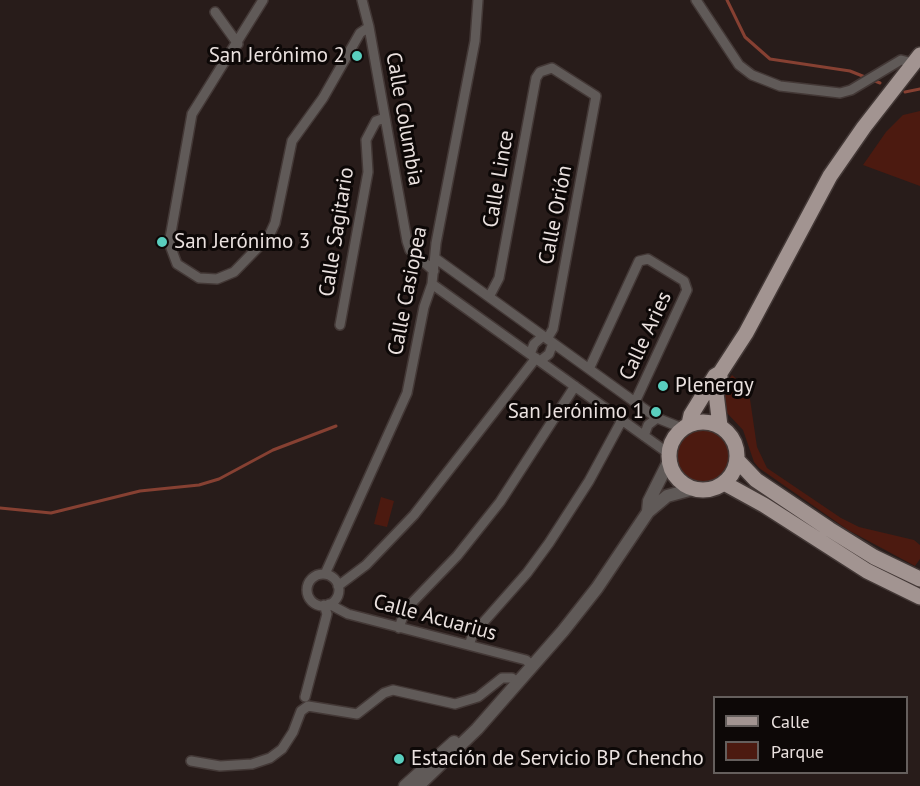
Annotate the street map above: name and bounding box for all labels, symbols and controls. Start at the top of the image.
place label: San Jerónimo 2 [209,43,345,69]
marker: San Jerónimo 2 [350,49,364,63]
street label: Calle Columbia [380,50,428,188]
street label: Calle Lince [478,128,520,230]
street label: Calle Orión [534,163,578,267]
street label: Calle Sagitario [314,166,360,298]
street label: Calle Casiopea [383,224,433,358]
place label: San Jerónimo 3 [174,229,310,255]
marker: San Jerónimo 3 [155,235,169,249]
street label: Calle Aries [614,288,678,384]
place label: Plenergy [675,373,754,399]
marker: Plenergy [656,379,670,393]
place label: San Jerónimo 1 [508,399,644,425]
marker: San Jerónimo 1 [649,405,663,419]
street label: Calle Acuarius [371,589,499,647]
legend [713,696,908,774]
text: Calle [771,710,810,733]
text: Parque [771,740,824,763]
place label: Estación de Servicio BP Chencho [411,746,704,772]
marker: Estación de Servicio BP Chencho [392,752,406,766]

